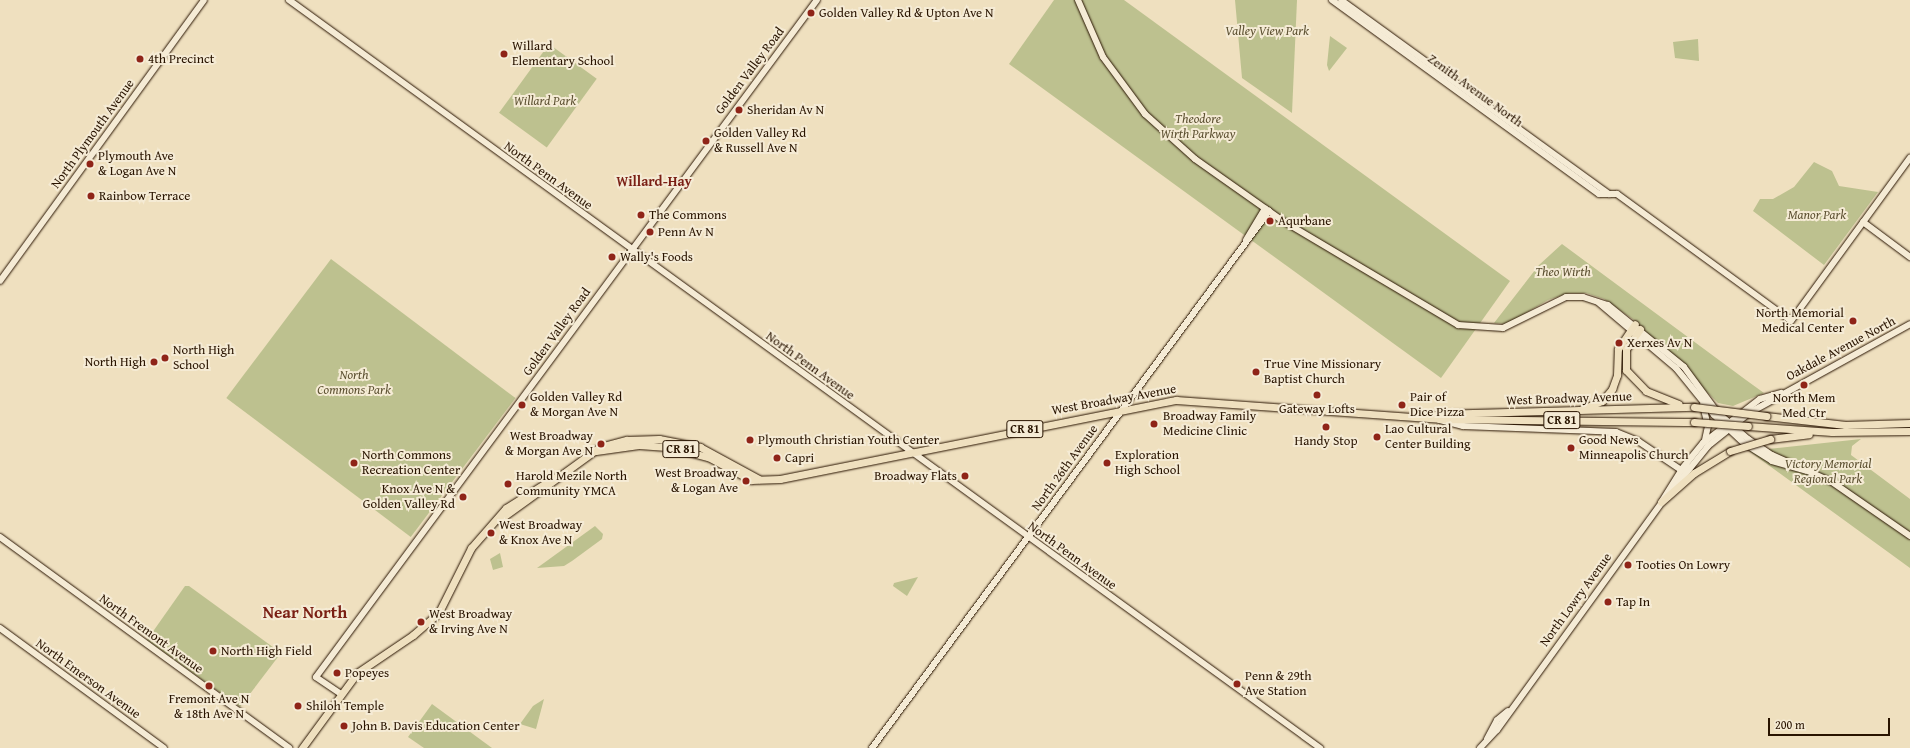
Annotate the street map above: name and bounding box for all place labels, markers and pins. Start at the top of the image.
place label: Golden Valley Rd & Upton Ave N [819,5,994,21]
marker: Golden Valley Rd & Upton Ave N [806,8,816,18]
place label: Willard Elementary School [512,39,614,70]
marker: Willard Elementary School [499,49,509,59]
place label: 4th Precinct [148,51,214,67]
marker: 4th Precinct [135,54,145,64]
place label: Sheridan Av N [747,102,824,118]
marker: Sheridan Av N [734,105,744,115]
place label: Golden Valley Rd & Russell Ave N [714,126,806,157]
marker: Golden Valley Rd & Russell Ave N [701,136,711,146]
place label: Plymouth Ave & Logan Ave N [98,149,176,180]
marker: Plymouth Ave & Logan Ave N [85,159,95,169]
place label: Rainbow Terrace [99,188,190,204]
marker: Rainbow Terrace [86,191,96,201]
place label: The Commons [649,207,727,223]
marker: The Commons [636,210,646,220]
place label: Aqurbane [1278,213,1331,229]
marker: Aqurbane [1265,216,1275,226]
place label: Penn Av N [658,224,714,240]
marker: Penn Av N [645,227,655,237]
place label: Wally's Foods [620,249,693,265]
marker: Wally's Foods [607,252,617,262]
place label: North Memorial Medical Center [1756,306,1844,337]
marker: North Memorial Medical Center [1847,315,1859,327]
place label: Xerxes Av N [1627,335,1692,351]
marker: Xerxes Av N [1614,338,1624,348]
place label: North High School [173,343,234,374]
marker: North High School [160,353,170,363]
place label: North High [85,354,146,370]
marker: North High [149,357,159,367]
place label: True Vine Missionary Baptist Church [1264,357,1381,388]
marker: True Vine Missionary Baptist Church [1251,367,1261,377]
marker: North Mem Med Ctr [1799,380,1809,390]
place label: Golden Valley Rd & Morgan Ave N [530,390,622,421]
marker: Gateway Lofts [1312,390,1322,400]
place label: Pair of Dice Pizza [1410,390,1464,421]
place label: North Mem Med Ctr [1773,391,1835,422]
marker: Golden Valley Rd & Morgan Ave N [517,400,527,410]
marker: Pair of Dice Pizza [1397,400,1407,410]
place label: Gateway Lofts [1279,401,1355,417]
place label: Broadway Family Medicine Clinic [1163,409,1256,440]
marker: Broadway Family Medicine Clinic [1148,418,1160,430]
marker: Handy Stop [1321,422,1331,432]
place label: Lao Cultural Center Building [1385,422,1470,453]
place label: West Broadway & Morgan Ave N [505,429,593,460]
place label: Plymouth Christian Youth Center [758,432,939,448]
marker: Lao Cultural Center Building [1372,432,1382,442]
place label: Handy Stop [1295,433,1357,449]
place label: Good News Minneapolis Church [1579,433,1689,464]
marker: Plymouth Christian Youth Center [745,435,755,445]
marker: West Broadway & Morgan Ave N [596,439,606,449]
marker: Good News Minneapolis Church [1566,443,1576,453]
place label: North Commons Recreation Center [362,448,460,479]
place label: Exploration High School [1115,448,1180,479]
place label: Capri [785,450,814,466]
marker: Capri [772,453,782,463]
marker: North Commons Recreation Center [349,458,359,468]
marker: Exploration High School [1102,458,1112,468]
place label: West Broadway & Logan Ave [655,466,738,497]
place label: Broadway Flats [874,468,957,484]
place label: Harold Mezile North Community YMCA [516,469,627,500]
marker: Broadway Flats [960,471,970,481]
marker: West Broadway & Logan Ave [741,476,751,486]
marker: Harold Mezile North Community YMCA [503,479,513,489]
place label: Knox Ave N & Golden Valley Rd [363,482,455,513]
marker: Knox Ave N & Golden Valley Rd [458,492,468,502]
place label: West Broadway & Knox Ave N [499,518,582,549]
marker: West Broadway & Knox Ave N [486,528,496,538]
place label: Tooties On Lowry [1636,557,1730,573]
marker: Tooties On Lowry [1623,560,1633,570]
place label: Tap In [1616,594,1650,610]
marker: Tap In [1603,597,1613,607]
place label: West Broadway & Irving Ave N [429,607,512,638]
marker: West Broadway & Irving Ave N [416,617,426,627]
place label: North High Field [221,643,312,659]
marker: North High Field [208,646,218,656]
place label: Popeyes [345,665,389,681]
marker: Popeyes [332,668,342,678]
place label: Penn & 29th Ave Station [1245,669,1312,700]
marker: Penn & 29th Ave Station [1232,679,1242,689]
marker: Fremont Ave N & 18th Ave N [204,681,214,691]
place label: Fremont Ave N & 18th Ave N [169,692,249,723]
place label: Shiloh Temple [306,698,384,714]
marker: Shiloh Temple [293,701,303,711]
place label: John B. Davis Education Center [352,718,520,734]
marker: John B. Davis Education Center [339,721,349,731]

